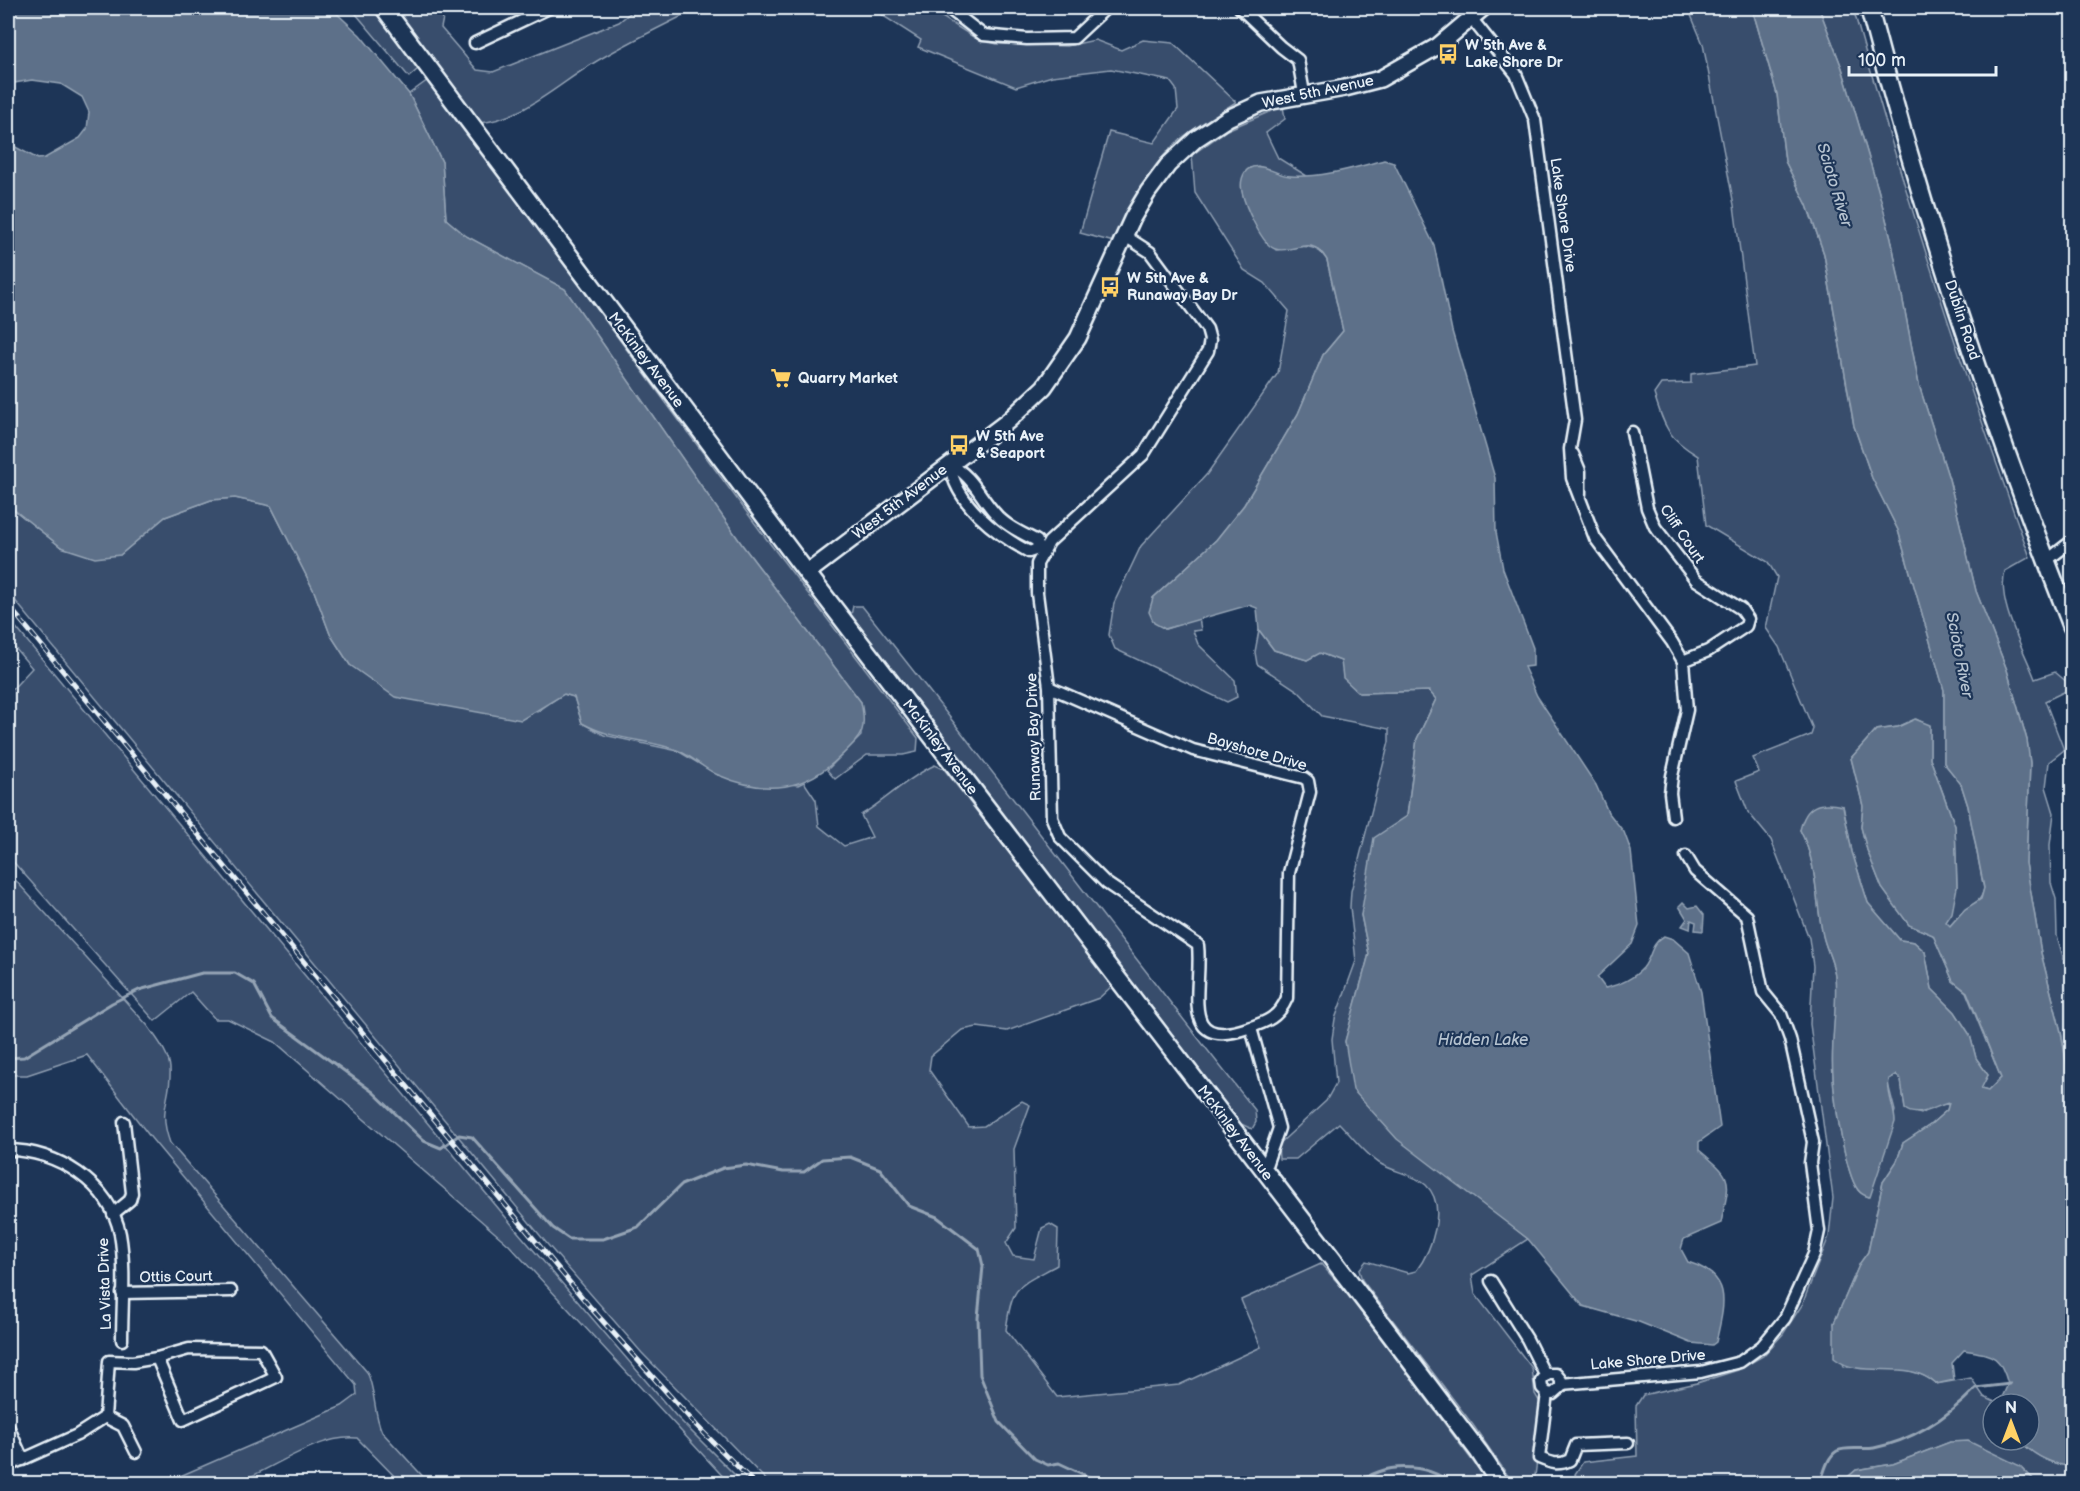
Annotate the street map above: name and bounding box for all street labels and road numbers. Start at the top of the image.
street label: West 5th Avenue [1260,71,1376,113]
street label: Lake Shore Drive [1546,156,1580,274]
street label: Dublin Road [1940,277,1984,363]
street label: McKinley Avenue [604,308,688,412]
street label: West 5th Avenue [849,460,951,544]
street label: Cliff Court [1655,501,1709,568]
street label: Runaway Bay Drive [1022,673,1046,801]
street label: McKinley Avenue [898,695,982,799]
street label: Bayshore Drive [1205,729,1309,775]
street label: McKinley Avenue [1193,1081,1277,1185]
street label: La Vista Drive [94,1237,116,1331]
street label: Ottis Court [139,1267,213,1287]
street label: Lake Shore Drive [1590,1345,1707,1375]

